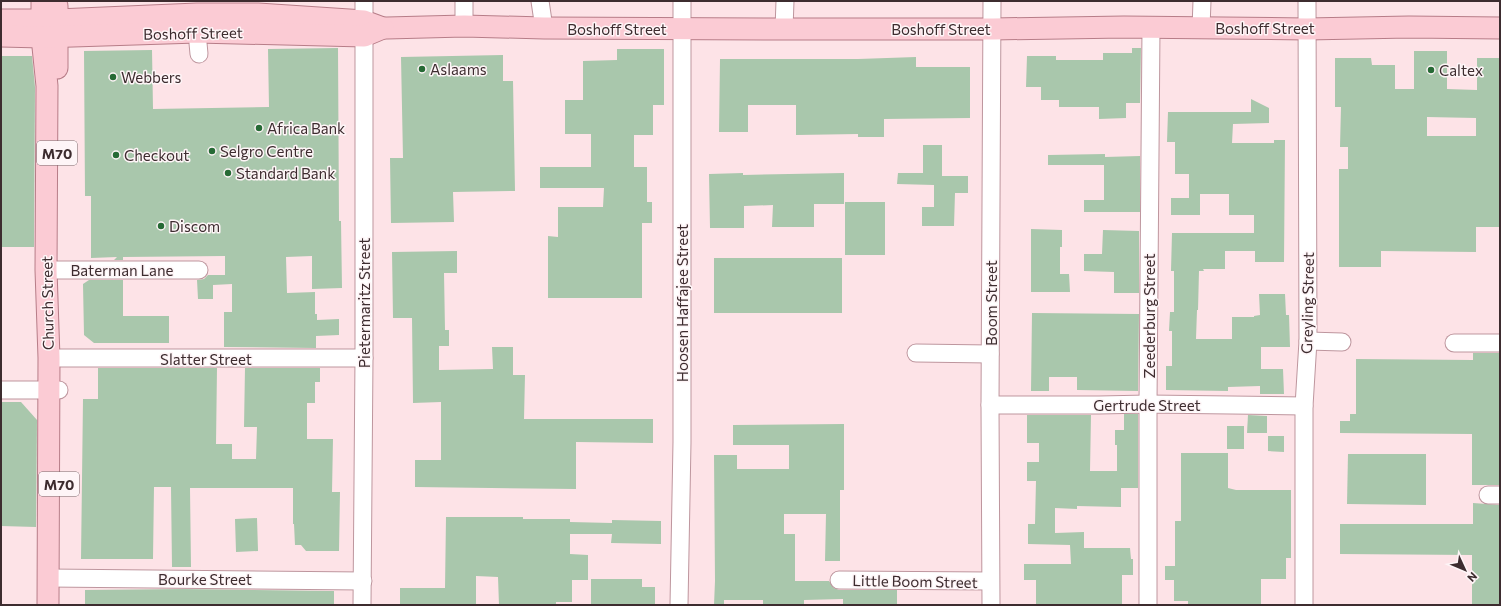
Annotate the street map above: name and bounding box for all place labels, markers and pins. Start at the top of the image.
place label: Aslaams [430,60,487,78]
place label: Caltex [1439,61,1483,79]
marker: Aslaams [417,64,427,74]
marker: Caltex [1426,65,1436,75]
place label: Webbers [121,68,182,86]
marker: Webbers [108,72,118,82]
place label: Africa Bank [267,119,345,137]
marker: Africa Bank [254,123,264,133]
place label: Selgro Centre [220,142,313,160]
place label: Checkout [124,146,189,164]
marker: Selgro Centre [207,146,217,156]
marker: Checkout [111,150,121,160]
place label: Standard Bank [236,164,335,182]
marker: Standard Bank [223,168,233,178]
place label: Discom [169,217,220,235]
marker: Discom [156,221,166,231]

